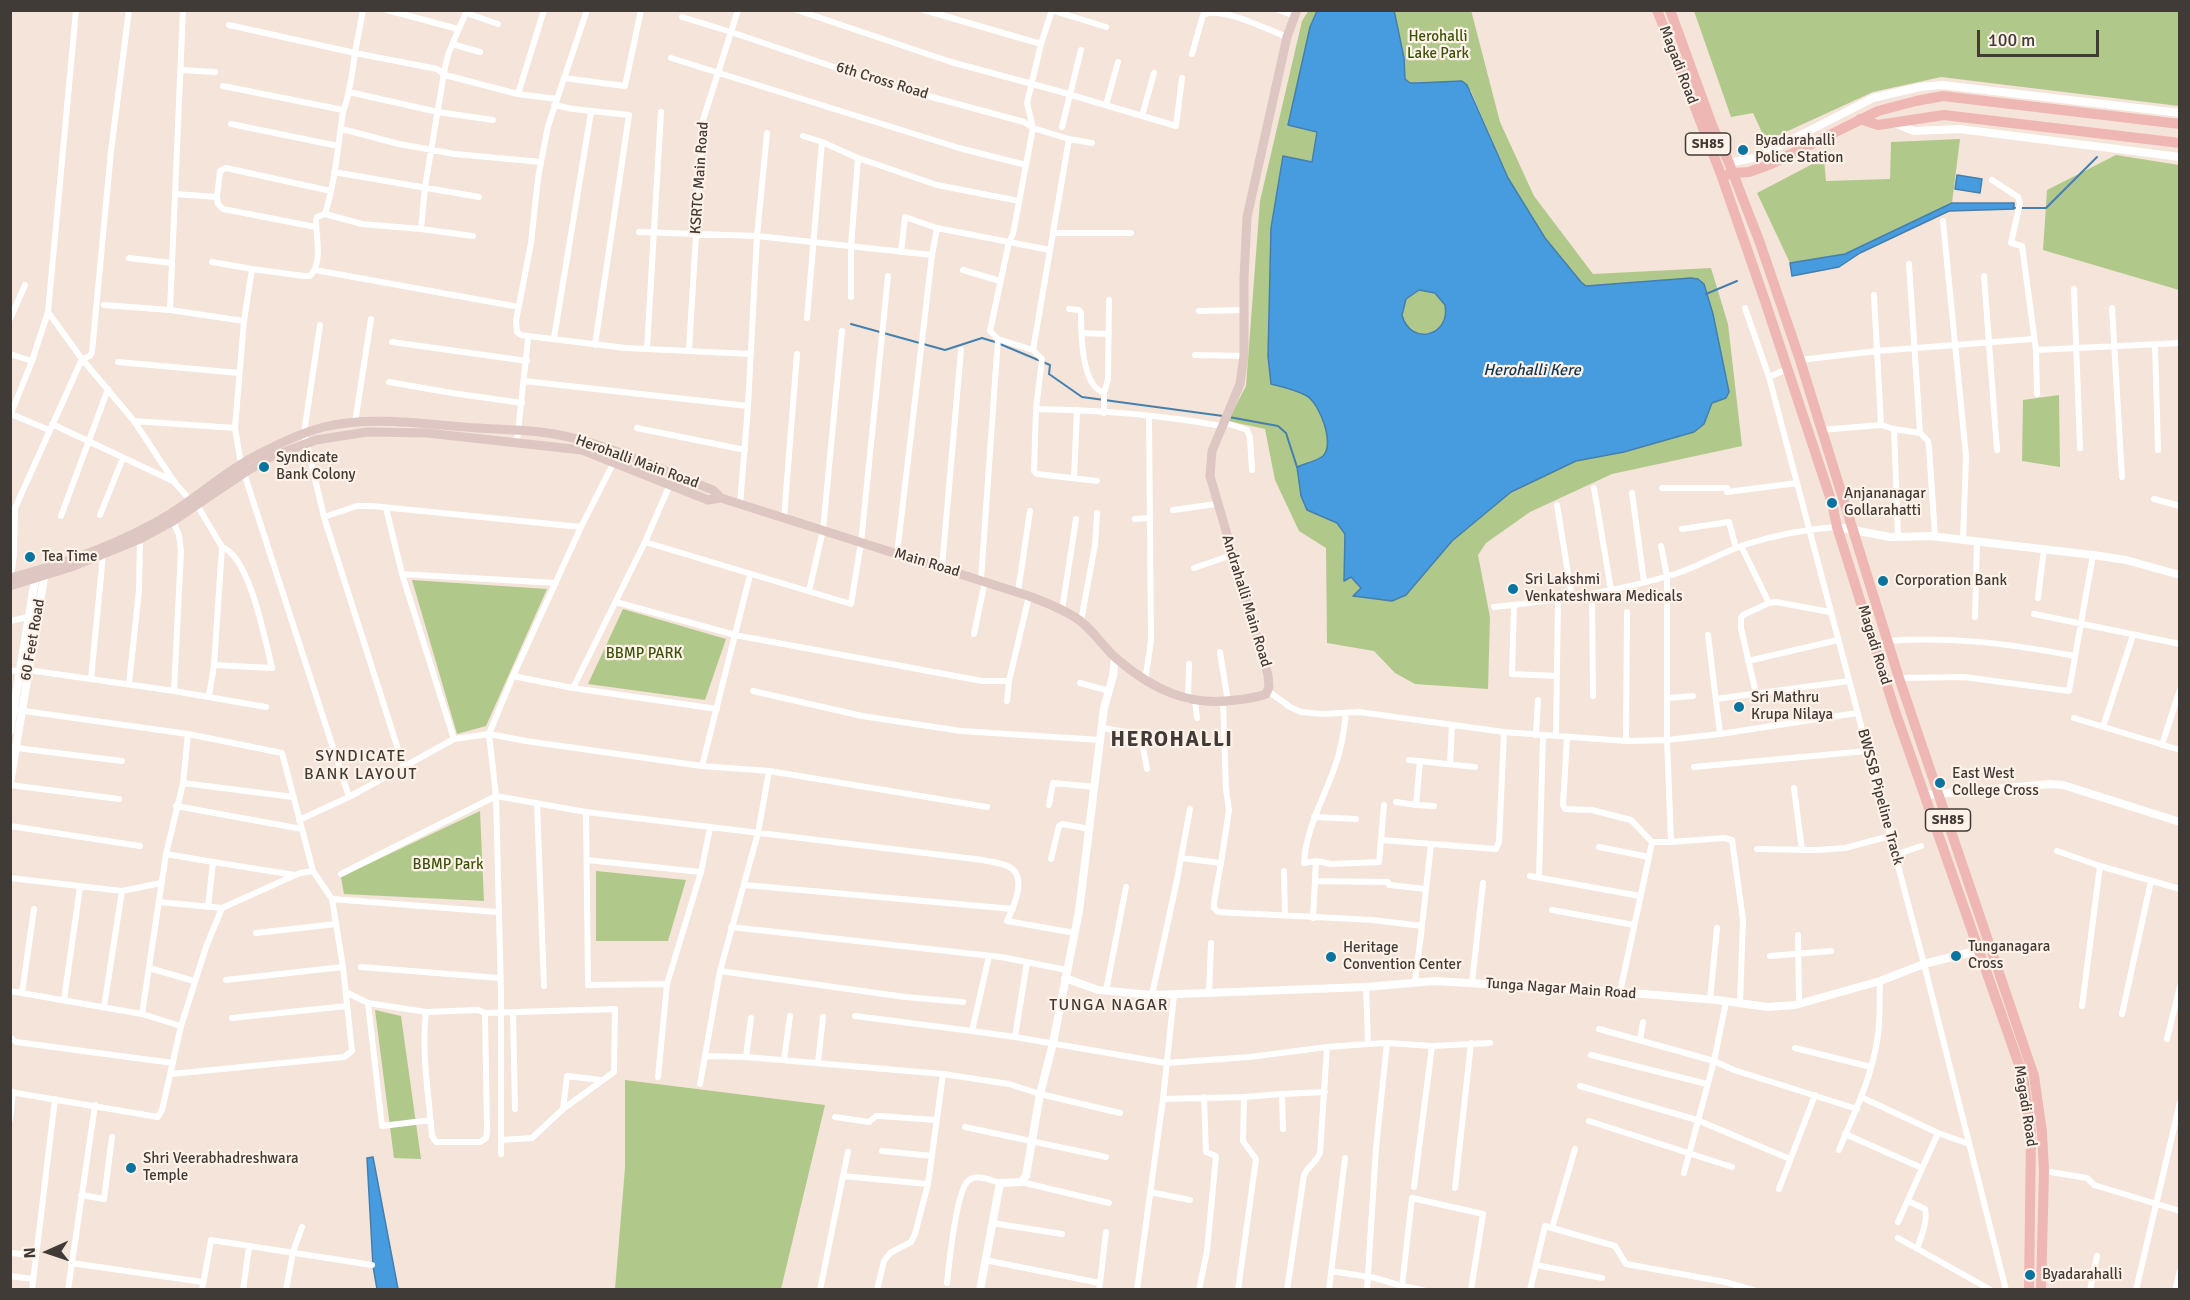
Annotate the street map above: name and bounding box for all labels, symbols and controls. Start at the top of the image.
scale bar [1980,18,2102,56]
street label: Magadi Road [1655,23,1701,107]
park label: Herohalli Lake Park [1407,28,1469,63]
text: 100 m [1988,29,2035,51]
street label: 6th Cross Road [834,58,930,104]
street label: KSRTC Main Road [687,121,713,235]
place label: Byadarahalli Police Station [1755,132,1844,167]
road number: SH85 [1686,133,1730,155]
marker: Byadarahalli Police Station [1736,143,1750,157]
water label: Herohalli Kere [1483,361,1581,381]
street label: Herohalli Main Road [573,431,701,493]
place label: Syndicate Bank Colony [276,449,355,484]
marker: Syndicate Bank Colony [257,460,271,474]
place label: Anjananagar Gollarahatti [1844,485,1926,520]
marker: Anjananagar Gollarahatti [1825,496,1839,510]
street label: Andrahalli Main Road [1217,533,1275,669]
street label: Main Road [892,545,962,581]
place label: Tea Time [42,548,97,566]
marker: Tea Time [23,550,37,564]
place label: Sri Lakshmi Venkateshwara Medicals [1525,571,1682,606]
place label: Corporation Bank [1895,572,2007,590]
marker: Corporation Bank [1876,574,1890,588]
marker: Sri Lakshmi Venkateshwara Medicals [1506,582,1520,596]
street label: 60 Feet Road [17,598,49,682]
street label: Magadi Road [1853,603,1895,687]
park label: BBMP PARK [606,645,682,663]
place label: Sri Mathru Krupa Nilaya [1751,689,1833,724]
marker: Sri Mathru Krupa Nilaya [1732,700,1746,714]
district label: HEROHALLI [1111,727,1233,753]
street label: BWSSB Pipeline Track [1853,727,1907,867]
district label: SYNDICATE BANK LAYOUT [304,747,418,785]
place label: East West College Cross [1952,765,2039,800]
marker: East West College Cross [1933,776,1947,790]
road number: SH85 [1926,809,1970,831]
park label: BBMP Park [413,856,483,874]
place label: Tunganagara Cross [1968,938,2050,973]
place label: Heritage Convention Center [1343,939,1462,974]
marker: Tunganagara Cross [1949,949,1963,963]
marker: Heritage Convention Center [1324,950,1338,964]
street label: Tunga Nagar Main Road [1485,975,1637,1003]
district label: TUNGA NAGAR [1049,996,1169,1016]
street label: Magadi Road [2010,1064,2040,1148]
place label: Shri Veerabhadreshwara Temple [143,1150,299,1185]
marker: Shri Veerabhadreshwara Temple [124,1161,138,1175]
north arrow [18,1222,78,1282]
text: N [20,1247,40,1259]
place label: Byadarahalli [2042,1266,2122,1284]
marker: Byadarahalli [2023,1268,2037,1282]

